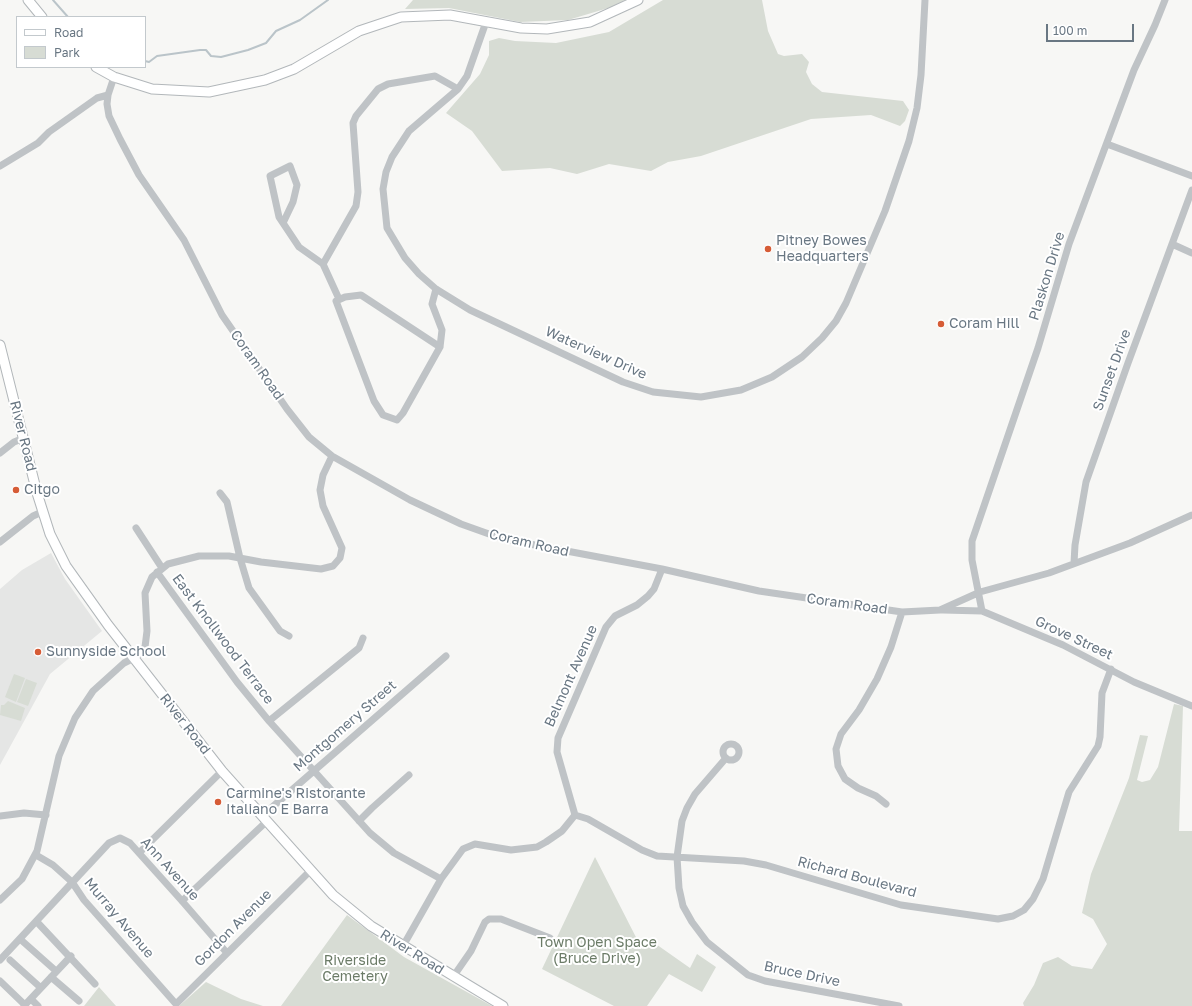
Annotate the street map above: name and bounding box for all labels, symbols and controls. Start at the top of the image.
legend [16,16,146,68]
scale bar [1048,16,1136,42]
text: 100 m [1053,23,1087,38]
text: Road [54,25,83,40]
text: Park [54,45,80,60]
street label: Plaskon Drive [1026,230,1068,322]
place label: Pitney Bowes Headquarters [776,233,869,266]
marker: Pitney Bowes Headquarters [763,244,773,254]
place label: Coram Hill [949,316,1019,332]
marker: Coram Hill [936,319,946,329]
street label: Waterview Drive [543,323,649,383]
street label: Coram Road [227,327,287,403]
street label: Sunset Drive [1090,327,1134,413]
street label: River Road [6,399,40,473]
place label: Citgo [24,482,60,498]
marker: Citgo [11,485,21,495]
street label: Coram Road [487,526,571,560]
street label: East Knollwood Terrace [169,571,277,707]
street label: Coram Road [806,590,888,618]
street label: Grove Street [1032,613,1116,663]
street label: Belmont Avenue [541,622,601,730]
place label: Sunnyside School [46,644,166,660]
marker: Sunnyside School [33,647,43,657]
street label: Montgomery Street [290,677,400,775]
street label: River Road [156,690,214,758]
place label: Carmine's Ristorante Italiano E Barra [226,786,366,818]
marker: Carmine's Ristorante Italiano E Barra [213,797,223,807]
street label: Ann Avenue [137,834,203,904]
street label: Richard Boulevard [796,853,918,901]
street label: Murray Avenue [81,874,157,962]
street label: Gordon Avenue [191,886,275,970]
street label: River Road [377,926,447,978]
park label: Town Open Space (Bruce Drive) [537,935,657,968]
park label: Riverside Cemetery [322,953,388,986]
street label: Bruce Drive [762,958,842,990]

